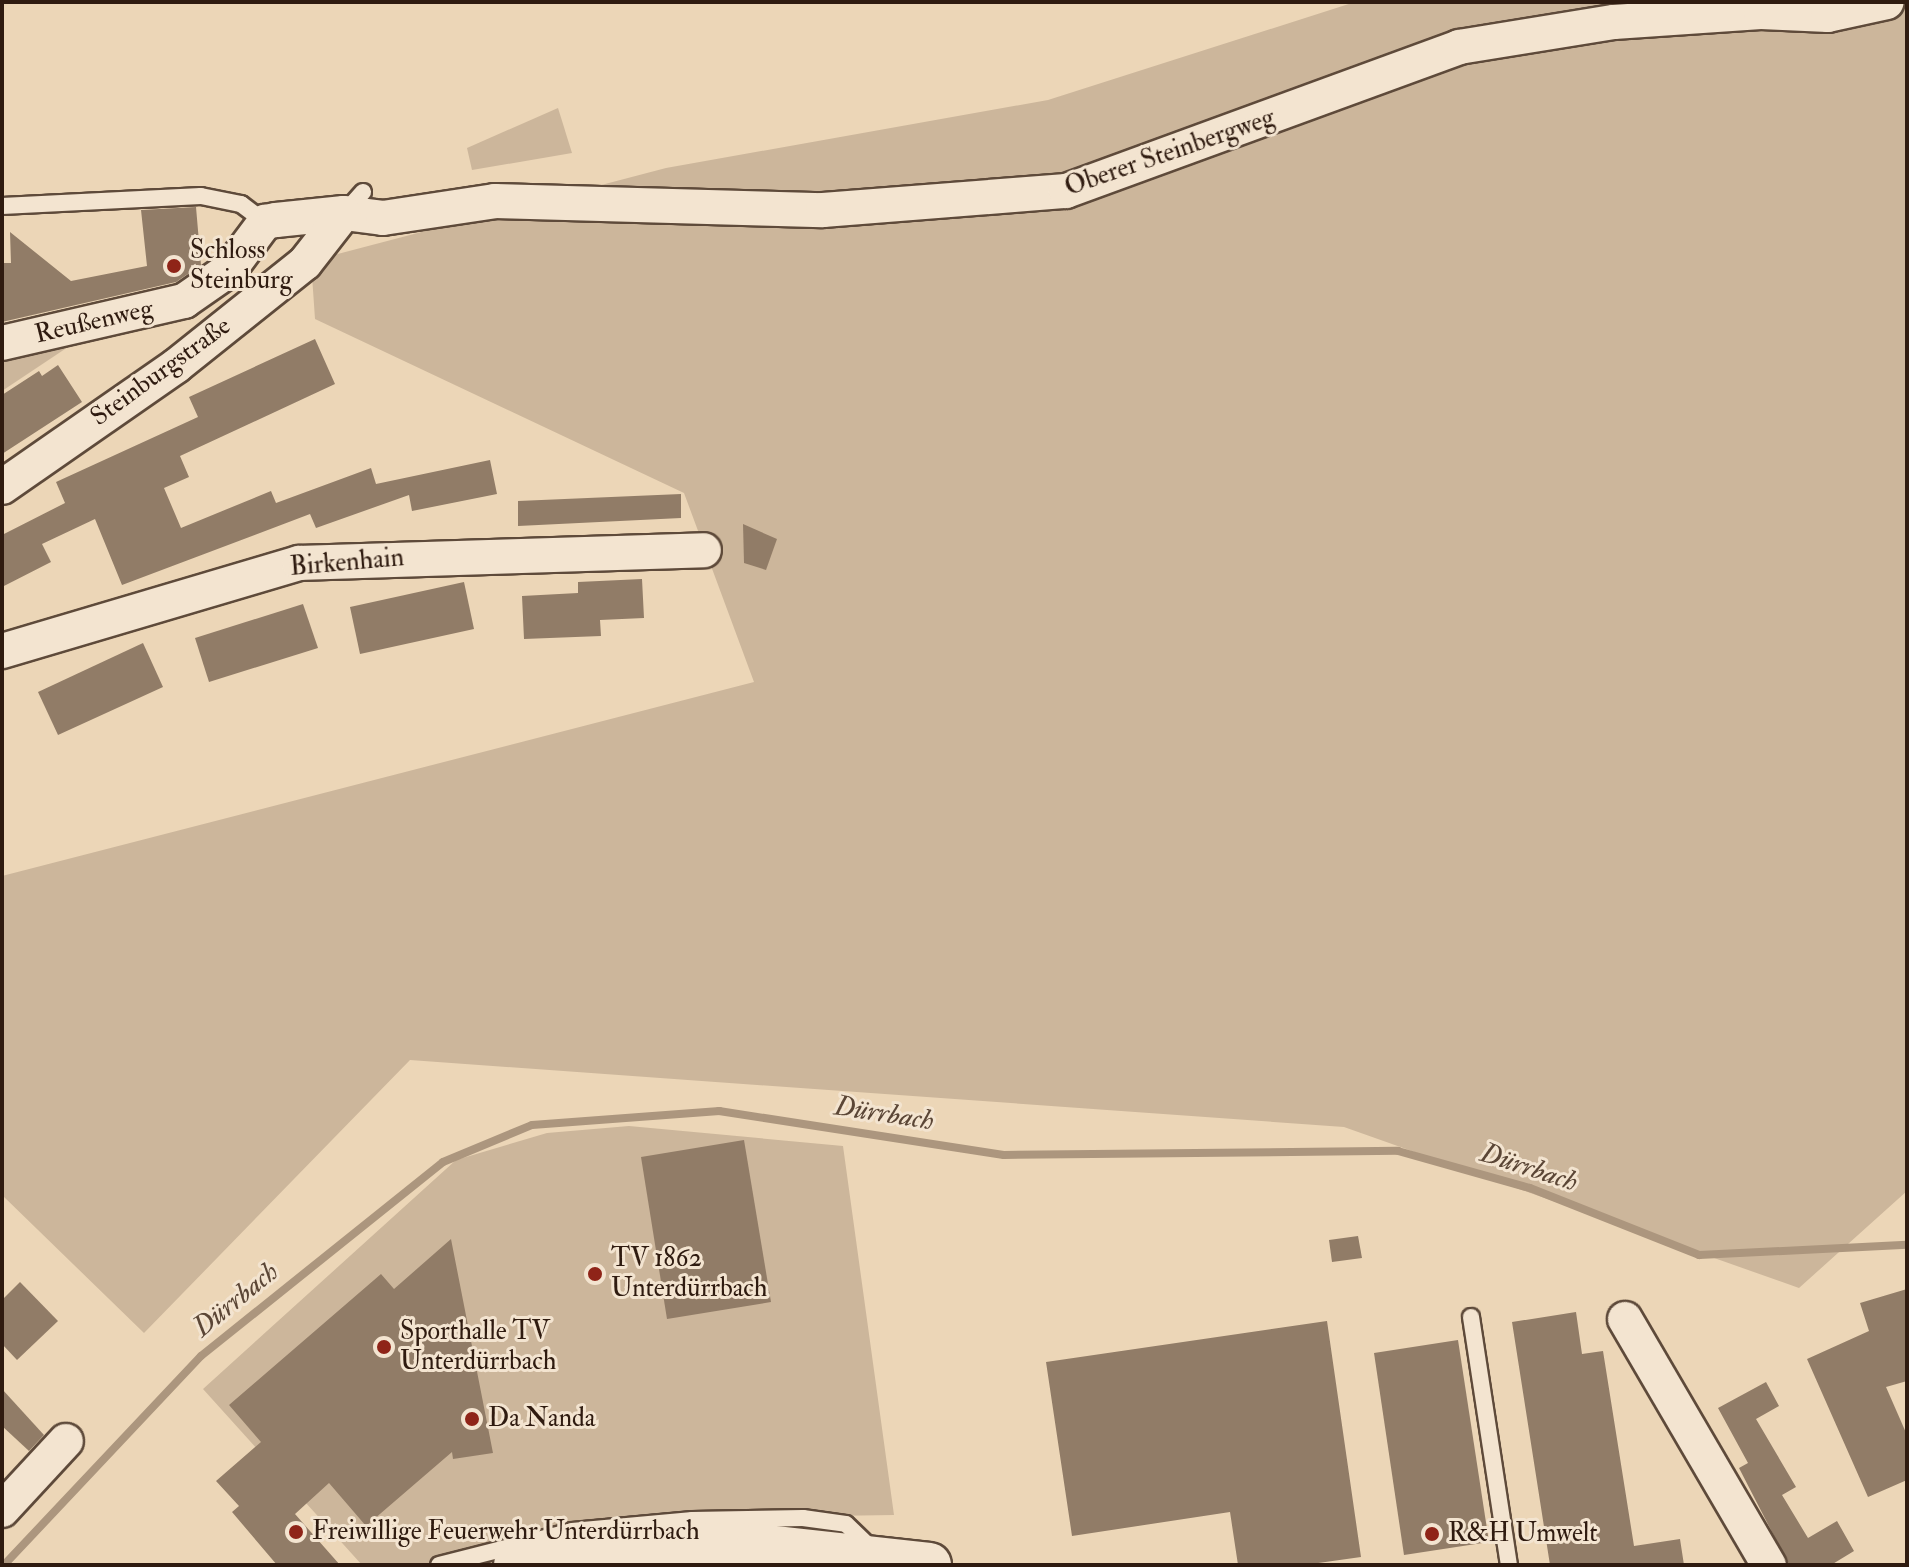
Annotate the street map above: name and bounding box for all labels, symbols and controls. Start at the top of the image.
street label: Oberer Steinbergweg [1061,102,1279,204]
place label: Schloss Steinburg [190,235,292,296]
marker: Schloss Steinburg [165,257,183,275]
street label: Reußenweg [32,293,156,351]
street label: Steinburgstraße [85,311,237,433]
street label: Birkenhain [289,542,405,584]
water label: Dürrbach [832,1090,936,1138]
water label: Dürrbach [1476,1137,1582,1199]
place label: TV 1862 Unterdürrbach [611,1243,767,1304]
water label: Dürrbach [186,1255,286,1345]
marker: TV 1862 Unterdürrbach [586,1265,604,1283]
place label: Sporthalle TV Unterdürrbach [400,1316,556,1378]
marker: Sporthalle TV Unterdürrbach [375,1338,393,1356]
place label: Da Nanda [488,1403,595,1435]
marker: Da Nanda [463,1410,481,1428]
place label: Freiwillige Feuerwehr Unterdürrbach [312,1516,700,1548]
place label: R&H Umwelt [1448,1518,1598,1550]
marker: Freiwillige Feuerwehr Unterdürrbach [287,1523,305,1541]
marker: R&H Umwelt [1423,1525,1441,1543]

